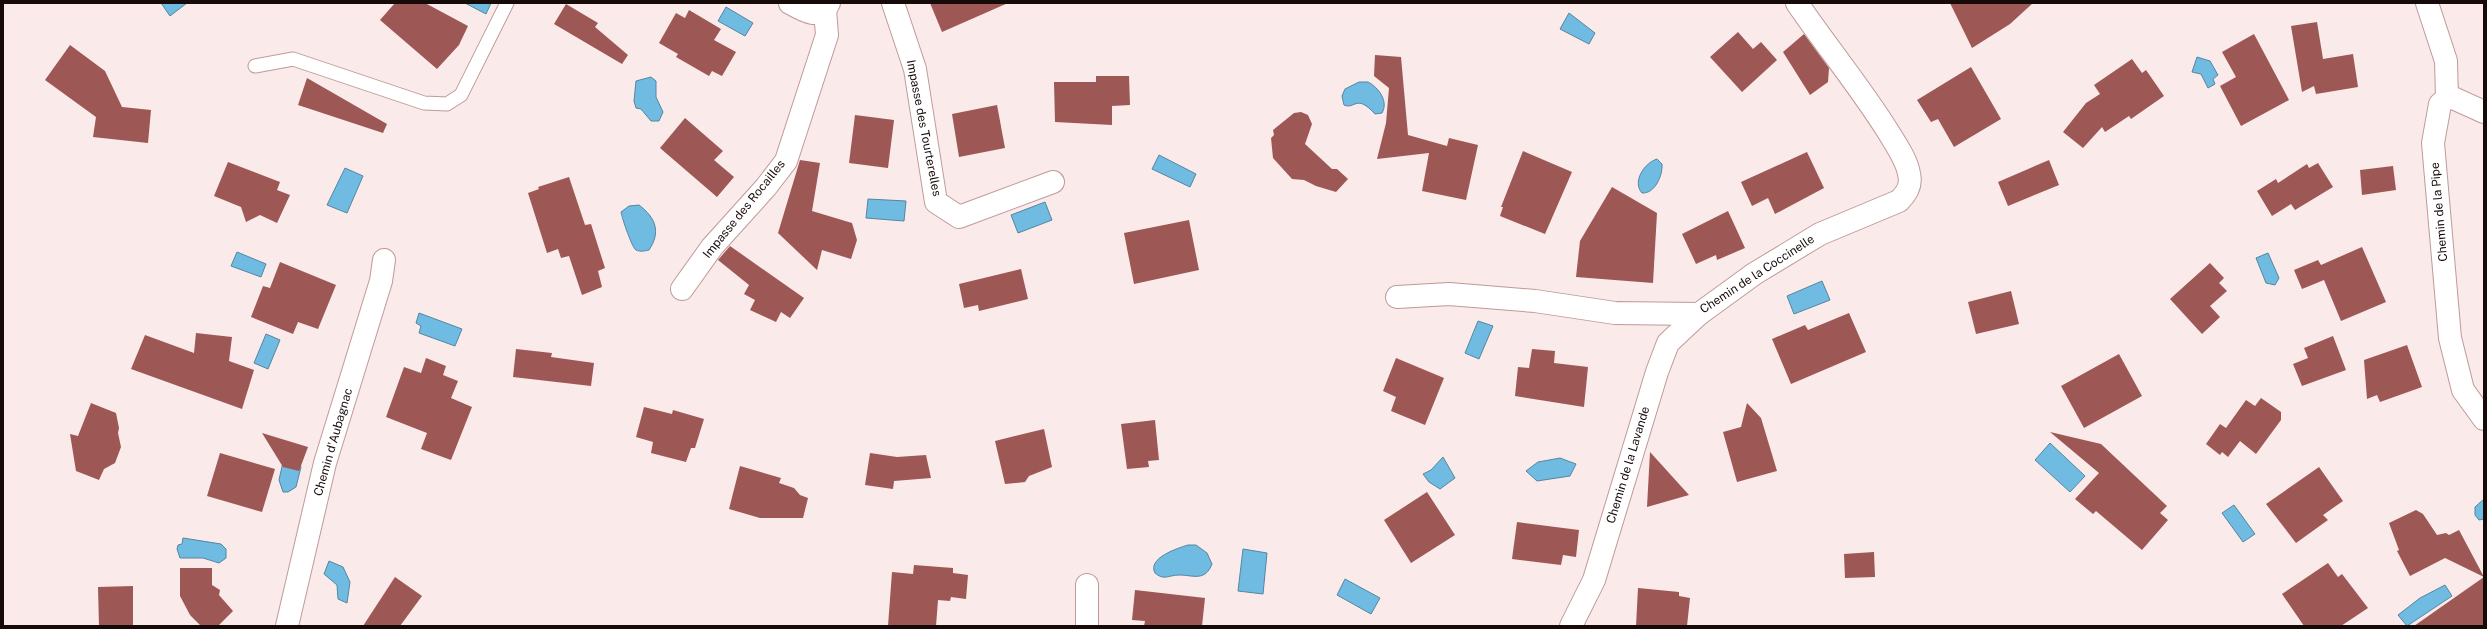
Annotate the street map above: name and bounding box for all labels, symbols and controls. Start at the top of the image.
street label: Impasse des Tourterelles [904,59,944,197]
street label: Impasse des Rocailles [700,157,788,261]
street label: Chemin de la Pipe [2428,162,2450,262]
street label: Chemin de la Coccinelle [1697,232,1817,316]
street label: Chemin d'Aubagnac [311,386,355,498]
street label: Chemin de la Lavande [1604,405,1653,525]

